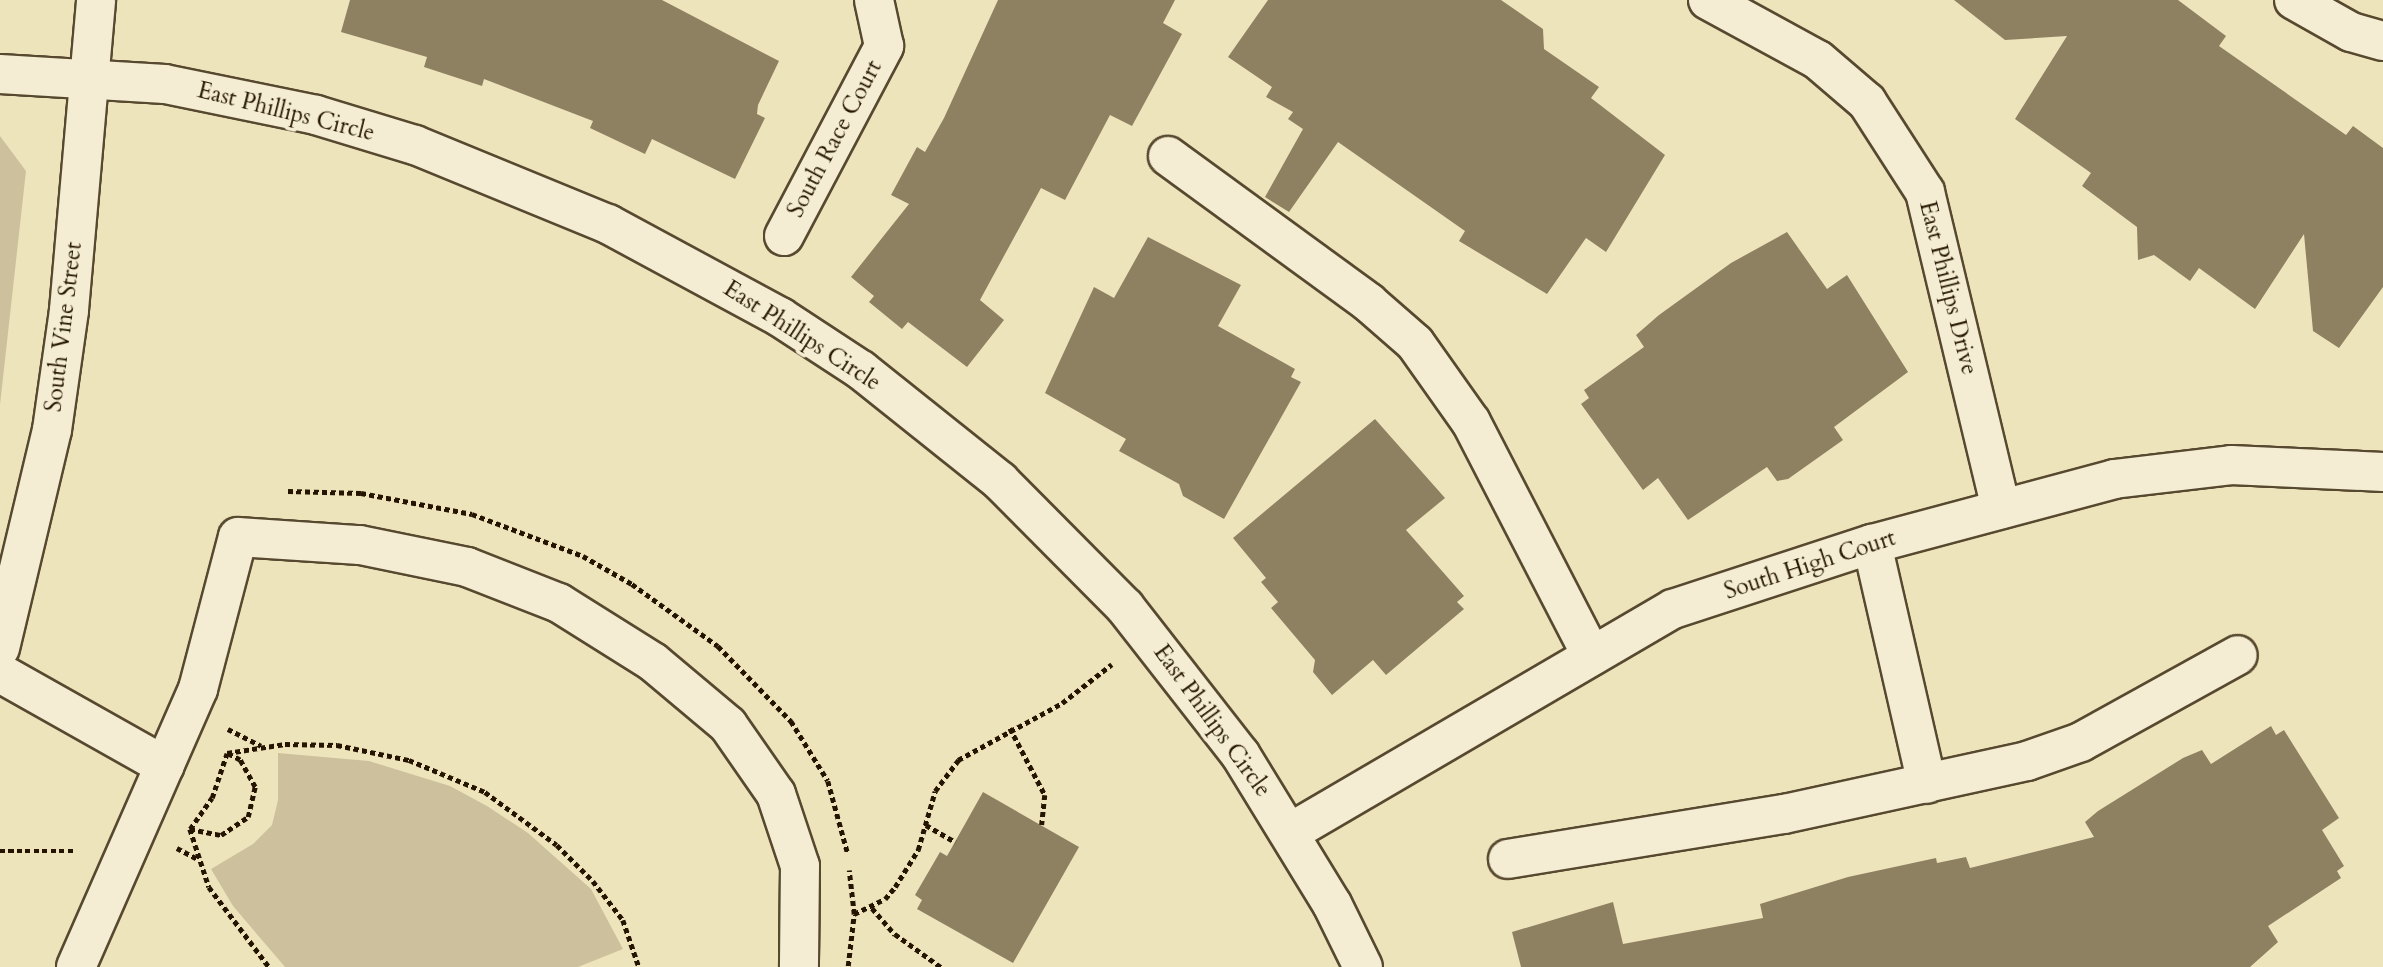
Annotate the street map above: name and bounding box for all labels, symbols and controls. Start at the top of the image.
street label: South Race Court [782,56,888,222]
street label: East Phillips Circle [195,77,377,147]
street label: East Phillips Drive [1913,198,1983,378]
street label: South Vine Street [40,240,88,414]
street label: East Phillips Circle [718,275,886,397]
street label: South High Court [1721,524,1899,606]
street label: East Phillips Circle [1148,639,1276,803]

